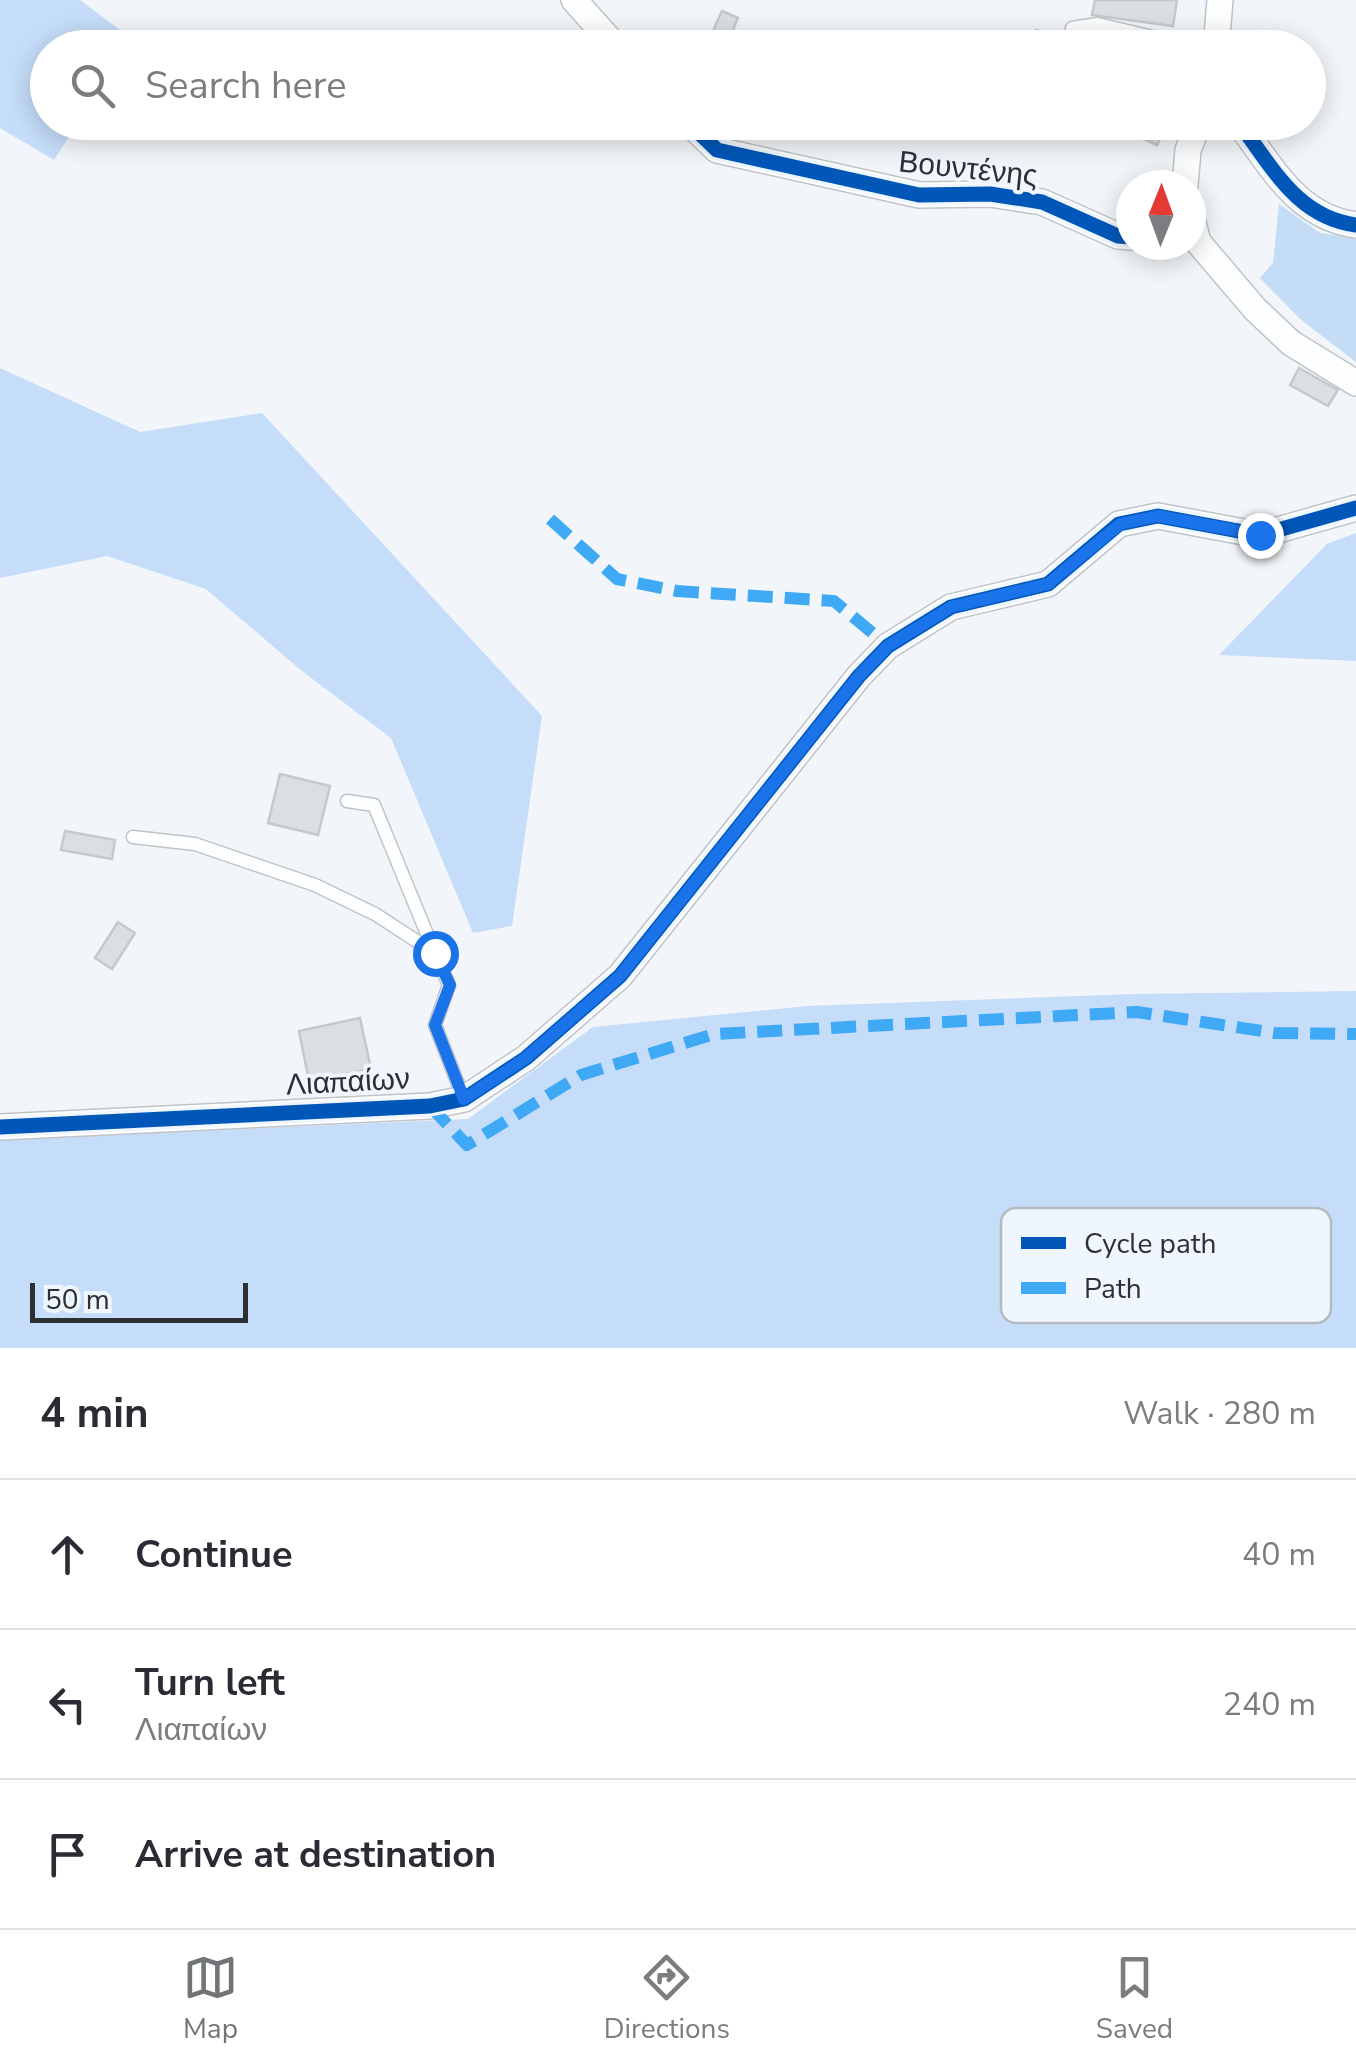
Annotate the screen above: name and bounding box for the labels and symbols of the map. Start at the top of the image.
street label: Βουντένης [897,141,1039,197]
north arrow [1116,170,1206,260]
route end [1238,513,1284,559]
route start [413,931,459,977]
street label: Λιαπαίων [285,1058,411,1106]
legend [1001,1208,1331,1323]
text: Cycle path [1084,1225,1216,1263]
text: Path [1084,1270,1142,1308]
scale bar [30,1278,248,1322]

